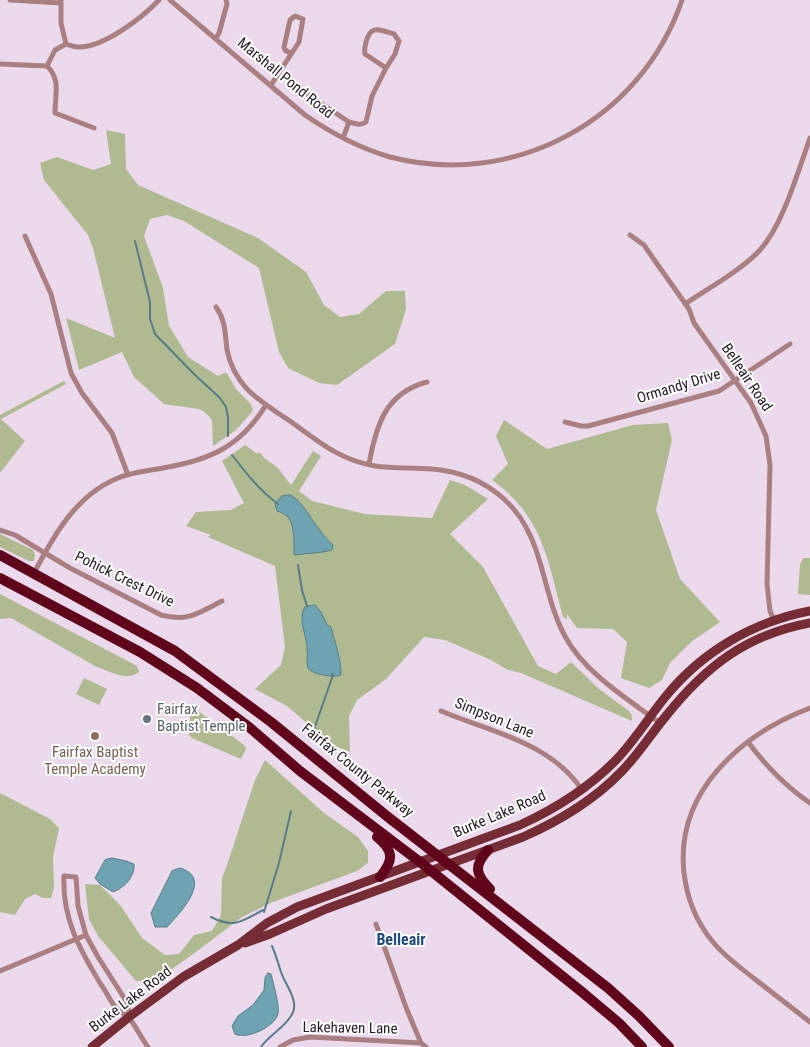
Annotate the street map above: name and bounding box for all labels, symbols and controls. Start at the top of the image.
street label: Marshall Pond Road [233,35,337,123]
street label: Belleair Road [717,341,775,415]
street label: Ormandy Drive [635,366,723,408]
street label: Pohick Crest Drive [71,548,177,612]
street label: Simpson Lane [452,695,536,743]
place label: Fairfax Baptist Temple [157,701,246,736]
marker: Fairfax Baptist Temple [141,713,153,725]
street label: Fairfax County Parkway [297,720,417,822]
marker: Fairfax Baptist Temple Academy [89,730,101,742]
place label: Fairfax Baptist Temple Academy [44,744,146,779]
street label: Burke Lake Road [451,787,549,843]
district label: Belleair [376,931,426,951]
street label: Burke Lake Road [86,963,176,1037]
street label: Lakehaven Lane [302,1019,398,1039]

